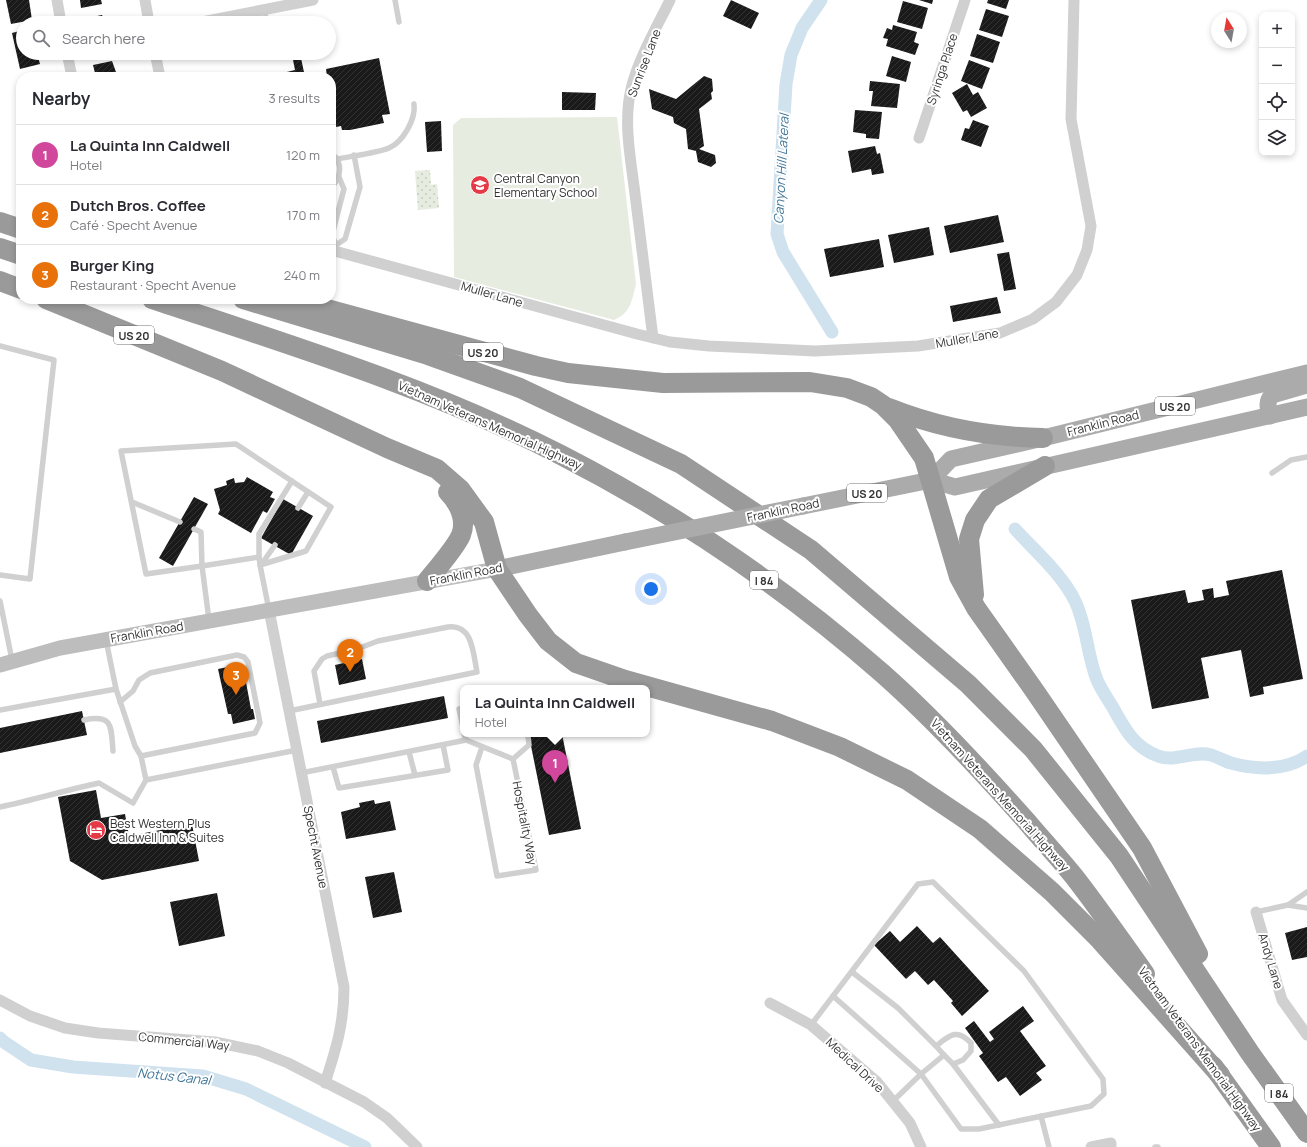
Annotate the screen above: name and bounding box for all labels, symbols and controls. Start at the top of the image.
north arrow [1211,12,1247,48]
map controls [1259,12,1295,156]
button: + [1259,12,1295,48]
search box [16,16,336,60]
icon: search [30,27,52,49]
street label: Sunrise Lane [623,27,665,99]
text: Search here [62,28,145,49]
street label: Syringa Place [922,31,962,107]
button: − [1259,48,1295,84]
button: locate [1259,84,1295,120]
text: Nearby [32,87,90,110]
text: 3 results [268,89,320,107]
water label: Canyon Hill Lateral [769,112,793,225]
button: layers [1259,120,1295,156]
text: La Quinta Inn Caldwell [70,135,230,156]
text: 1 [42,146,48,164]
text: 120 m [286,146,320,164]
text: Hotel [70,156,102,174]
place label: Central Canyon Elementary School [494,170,597,201]
school or university icon: Central Canyon Elementary School [469,174,491,196]
text: Dutch Bros. Coffee [70,195,206,216]
text: 2 [41,206,49,224]
text: 170 m [287,206,320,224]
text: Café · Specht Avenue [70,216,197,234]
text: Burger King [70,255,154,276]
text: 3 [41,266,49,284]
text: 240 m [284,266,320,284]
text: Restaurant · Specht Avenue [70,276,236,294]
street label: Muller Lane [459,277,525,311]
street label: Muller Lane [934,324,1000,352]
road number: US 20 [114,326,154,344]
road number: US 20 [463,343,503,361]
street label: Vietnam Veterans Memorial Highway [395,377,585,474]
road number: US 20 [1155,397,1195,415]
street label: Franklin Road [1065,406,1141,440]
road number: US 20 [847,484,887,502]
street label: Franklin Road [745,494,821,526]
street label: Franklin Road [428,559,504,589]
road number: I 84 [750,571,778,589]
your location [641,579,661,599]
street label: Franklin Road [109,617,185,647]
pin: 2 [337,639,363,672]
pin: 3 [223,662,249,695]
popup [460,685,650,737]
text: La Quinta Inn Caldwell [475,692,635,713]
text: Hotel [475,713,507,731]
street label: Vietnam Veterans Memorial Highway [927,715,1074,875]
pin: 1 [542,750,568,783]
street label: Hospitality Way [509,780,542,867]
street label: Specht Avenue [300,804,332,890]
place label: Best Western Plus Caldwell Inn & Suites [110,815,224,846]
hotel icon: Best Western Plus Caldwell Inn & Suites [85,819,107,841]
street label: Andy Lane [1254,931,1288,991]
street label: Vietnam Veterans Memorial Highway [1134,963,1266,1135]
street label: Commercial Way [138,1028,231,1054]
street label: Medical Drive [822,1034,888,1096]
water label: Notus Canal [137,1063,213,1089]
road number: I 84 [1265,1084,1293,1102]

